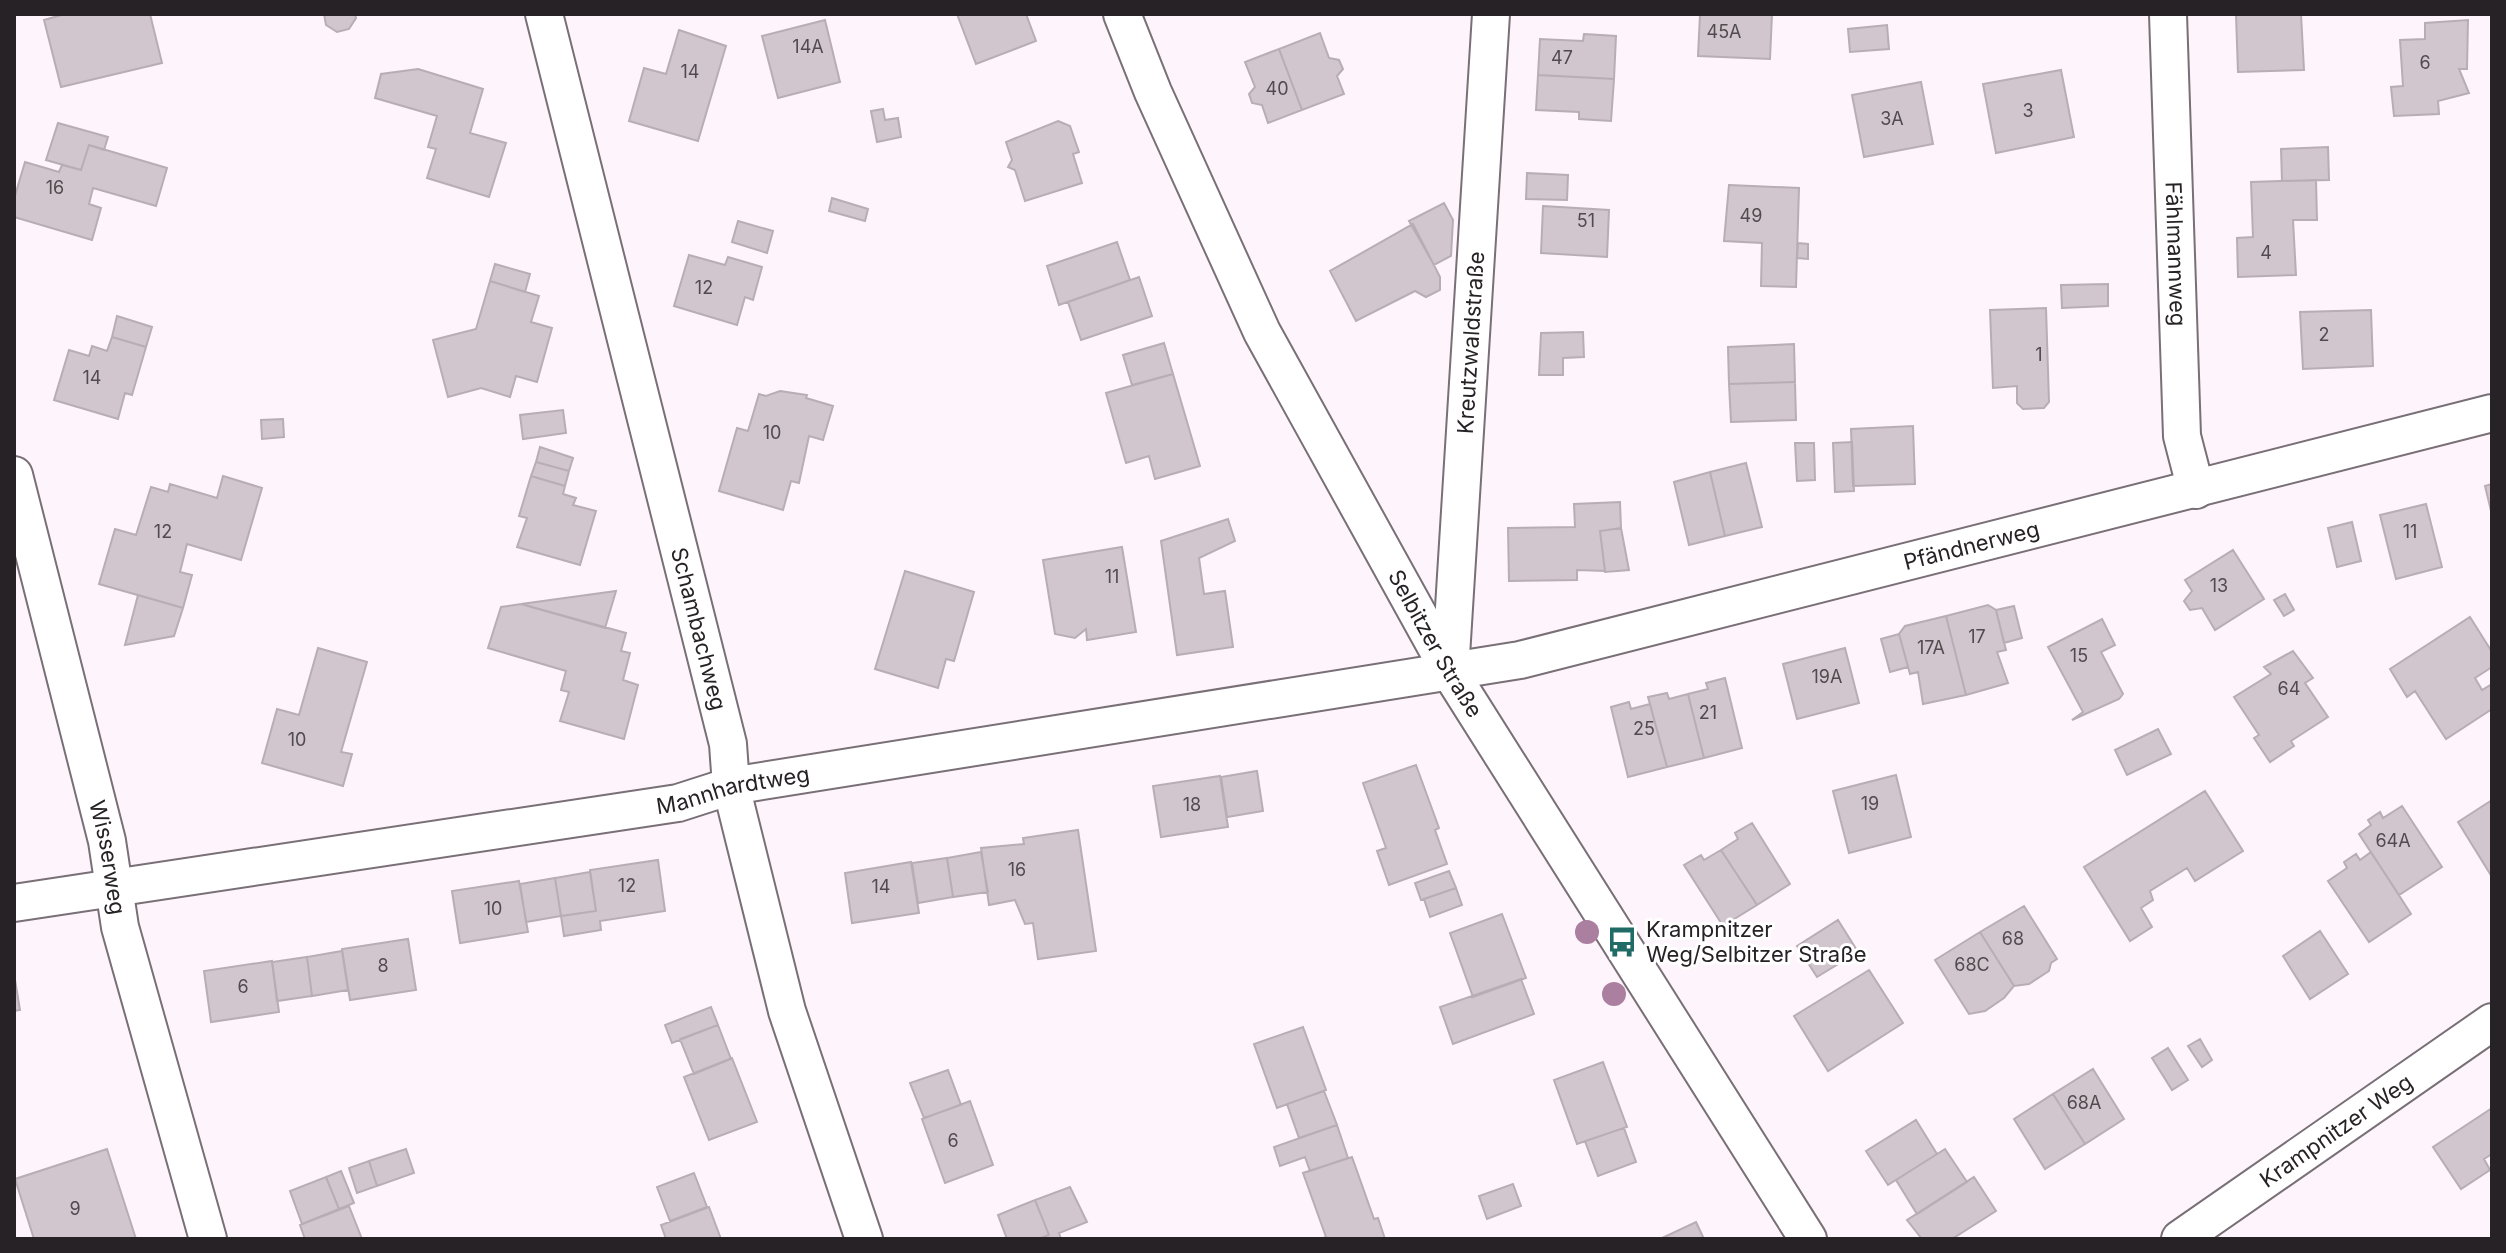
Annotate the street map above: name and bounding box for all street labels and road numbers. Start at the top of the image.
street label: Fählmannweg [2161,181,2191,327]
street label: Kreutzwaldstraße [1452,251,1489,435]
street label: Pfändnerweg [1901,516,2042,575]
street label: Schambachweg [666,545,732,713]
street label: Selbitzer Straße [1383,565,1488,722]
street label: Mannhardtweg [654,761,811,819]
street label: Wisserweg [84,798,131,916]
street label: Krampnitzer Weg [2255,1069,2417,1193]

